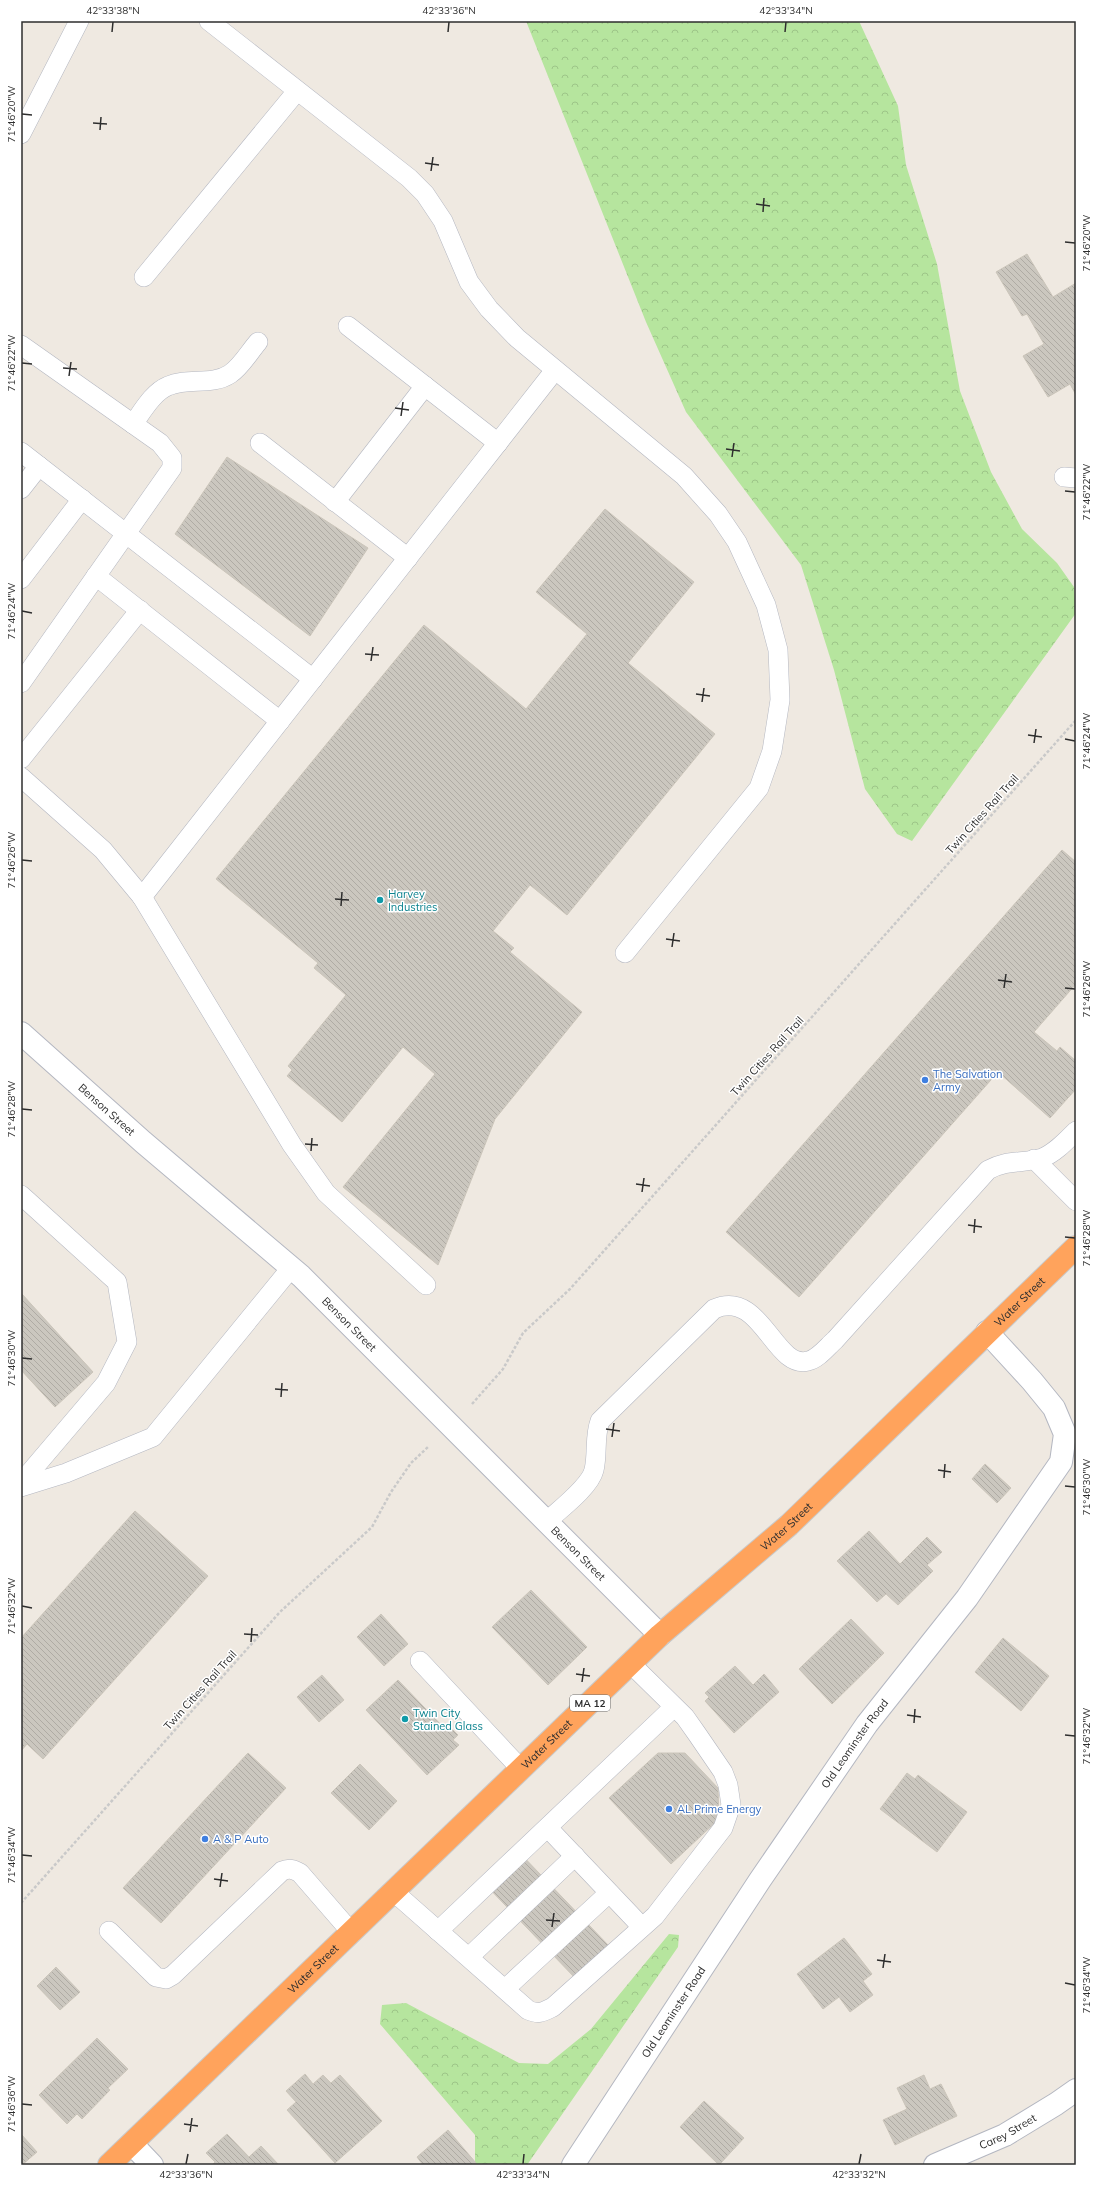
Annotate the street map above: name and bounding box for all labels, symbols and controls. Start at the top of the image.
text: 42°33'38"N [86,4,140,17]
text: 42°33'36"N [422,4,476,17]
text: 42°33'34"N [759,4,813,17]
text: 71°46'20"W [5,86,18,142]
text: 71°46'20"W [1080,215,1093,271]
text: 71°46'22"W [5,335,18,391]
text: 71°46'22"W [1080,464,1093,520]
text: 71°46'24"W [5,583,18,639]
text: 71°46'24"W [1080,713,1093,769]
street label: Twin Cities Rail Trail [943,771,1021,857]
text: 71°46'26"W [5,832,18,888]
place label: Harvey Industries [388,887,438,914]
marker: Harvey Industries [375,895,385,905]
text: 71°46'26"W [1080,961,1093,1017]
street label: Twin Cities Rail Trail [728,1013,806,1099]
place label: The Salvation Army [933,1067,1003,1094]
marker: The Salvation Army [920,1075,930,1085]
text: 71°46'28"W [5,1081,18,1137]
street label: Benson Street [75,1081,138,1139]
text: 71°46'28"W [1080,1210,1093,1266]
street label: Water Street [991,1274,1048,1329]
street label: Benson Street [319,1294,380,1355]
text: 71°46'30"W [5,1330,18,1386]
text: 71°46'30"W [1080,1459,1093,1515]
street label: Water Street [757,1499,815,1554]
street label: Benson Street [548,1523,609,1584]
text: 71°46'32"W [5,1578,18,1634]
street label: Twin Cities Rail Trail [161,1647,239,1733]
road number: MA 12 [570,1695,610,1711]
street label: Old Leominster Road [818,1696,891,1791]
place label: Twin City Stained Glass [413,1706,483,1733]
text: 71°46'32"W [1080,1708,1093,1764]
marker: Twin City Stained Glass [400,1714,410,1724]
street label: Water Street [518,1716,575,1772]
place label: AL Prime Energy [677,1802,762,1816]
marker: AL Prime Energy [664,1804,674,1814]
text: 71°46'34"W [5,1827,18,1883]
place label: A & P Auto [213,1832,269,1846]
marker: A & P Auto [200,1834,210,1844]
street label: Water Street [285,1941,341,1997]
text: 71°46'34"W [1080,1957,1093,2013]
street label: Old Leominster Road [638,1964,708,2060]
text: 71°46'36"W [5,2076,18,2132]
street label: Carey Street [977,2111,1039,2152]
text: 42°33'36"N [159,2168,213,2181]
text: 42°33'34"N [496,2168,550,2181]
text: 42°33'32"N [832,2168,886,2181]

